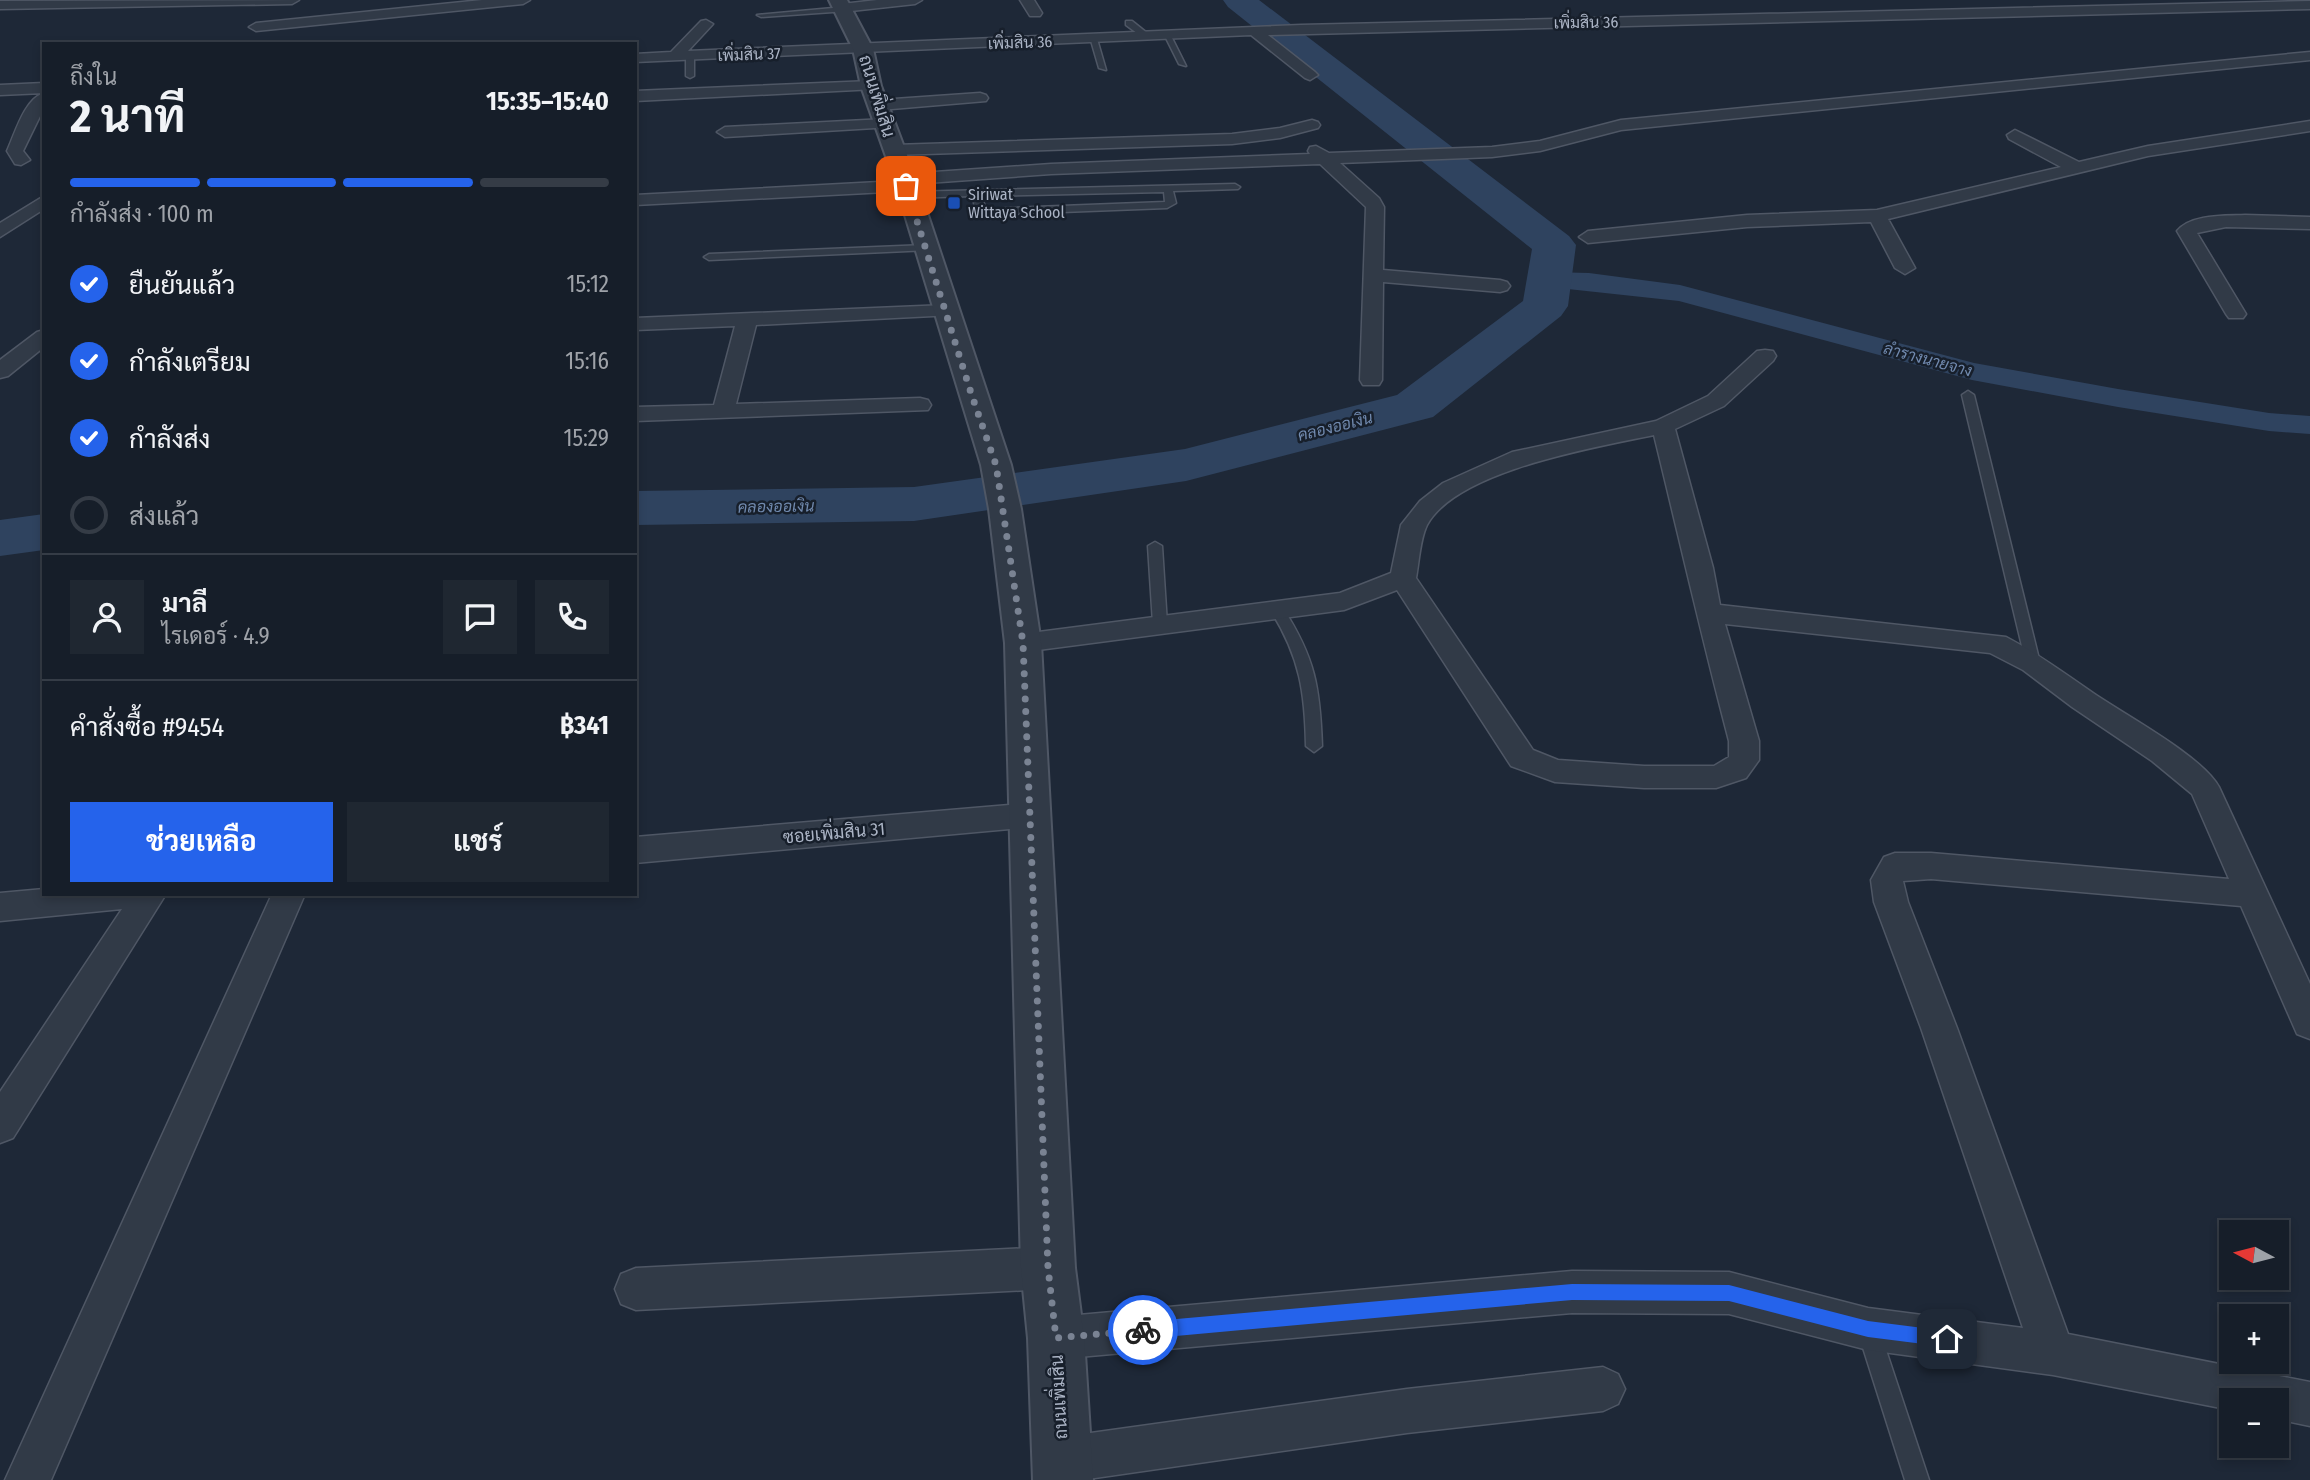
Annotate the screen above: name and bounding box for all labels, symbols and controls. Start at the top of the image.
street label: เพิ่มสิน 36 [1553,8,1619,33]
street label: เพิ่มสิน 36 [987,28,1053,53]
street label: เพิ่มสิน 37 [717,40,781,65]
street label: ถนนเพิ่มสิน [854,51,904,140]
text: ถึงใน [70,63,117,91]
text: 15:35–15:40 [486,86,609,117]
text: 2 นาที [70,89,185,144]
pin [876,156,936,216]
icon: bag [887,167,925,205]
place label: Siriwat Wittaya School [968,185,1065,222]
marker: Siriwat Wittaya School [946,195,962,211]
text: กำลังส่ง · 100 m [70,200,214,228]
icon: check [70,265,108,303]
text: ยืนยันแล้ว [129,270,235,301]
text: 15:12 [566,270,609,298]
water label: ลำรางนายจาง [1882,339,1974,380]
icon: check [70,342,108,380]
text: กำลังเตรียม [129,347,251,378]
text: 15:16 [565,347,609,375]
water label: คลองออเงิน [1296,408,1375,445]
icon: check [70,419,108,457]
text: กำลังส่ง [129,424,210,455]
text: 15:29 [563,424,609,452]
water label: คลองออเงิน [737,496,815,517]
text: ส่งแล้ว [129,501,199,532]
button: person [70,580,144,654]
button: chat [443,580,517,654]
button: phone [535,580,609,654]
text: มาลี [162,588,207,619]
text: ไรเดอร์ · 4.9 [162,622,270,650]
text: ฿341 [560,710,609,741]
text: คำสั่งซื้อ #9454 [70,712,224,743]
button: ช่วยเหลือ [70,802,333,882]
button: แชร์ [347,802,609,882]
street label: ซอยเพิ่มสิน 31 [782,813,886,848]
north arrow [2219,1220,2289,1290]
map controls [2219,1220,2289,1458]
courier [1108,1295,1178,1365]
button: + [2219,1304,2289,1374]
pin [1917,1309,1977,1369]
icon: bike [1124,1311,1162,1349]
icon: home [1928,1320,1966,1358]
street label: ถนนเพิ่มสิน [1042,1354,1072,1440]
button: − [2219,1388,2289,1458]

